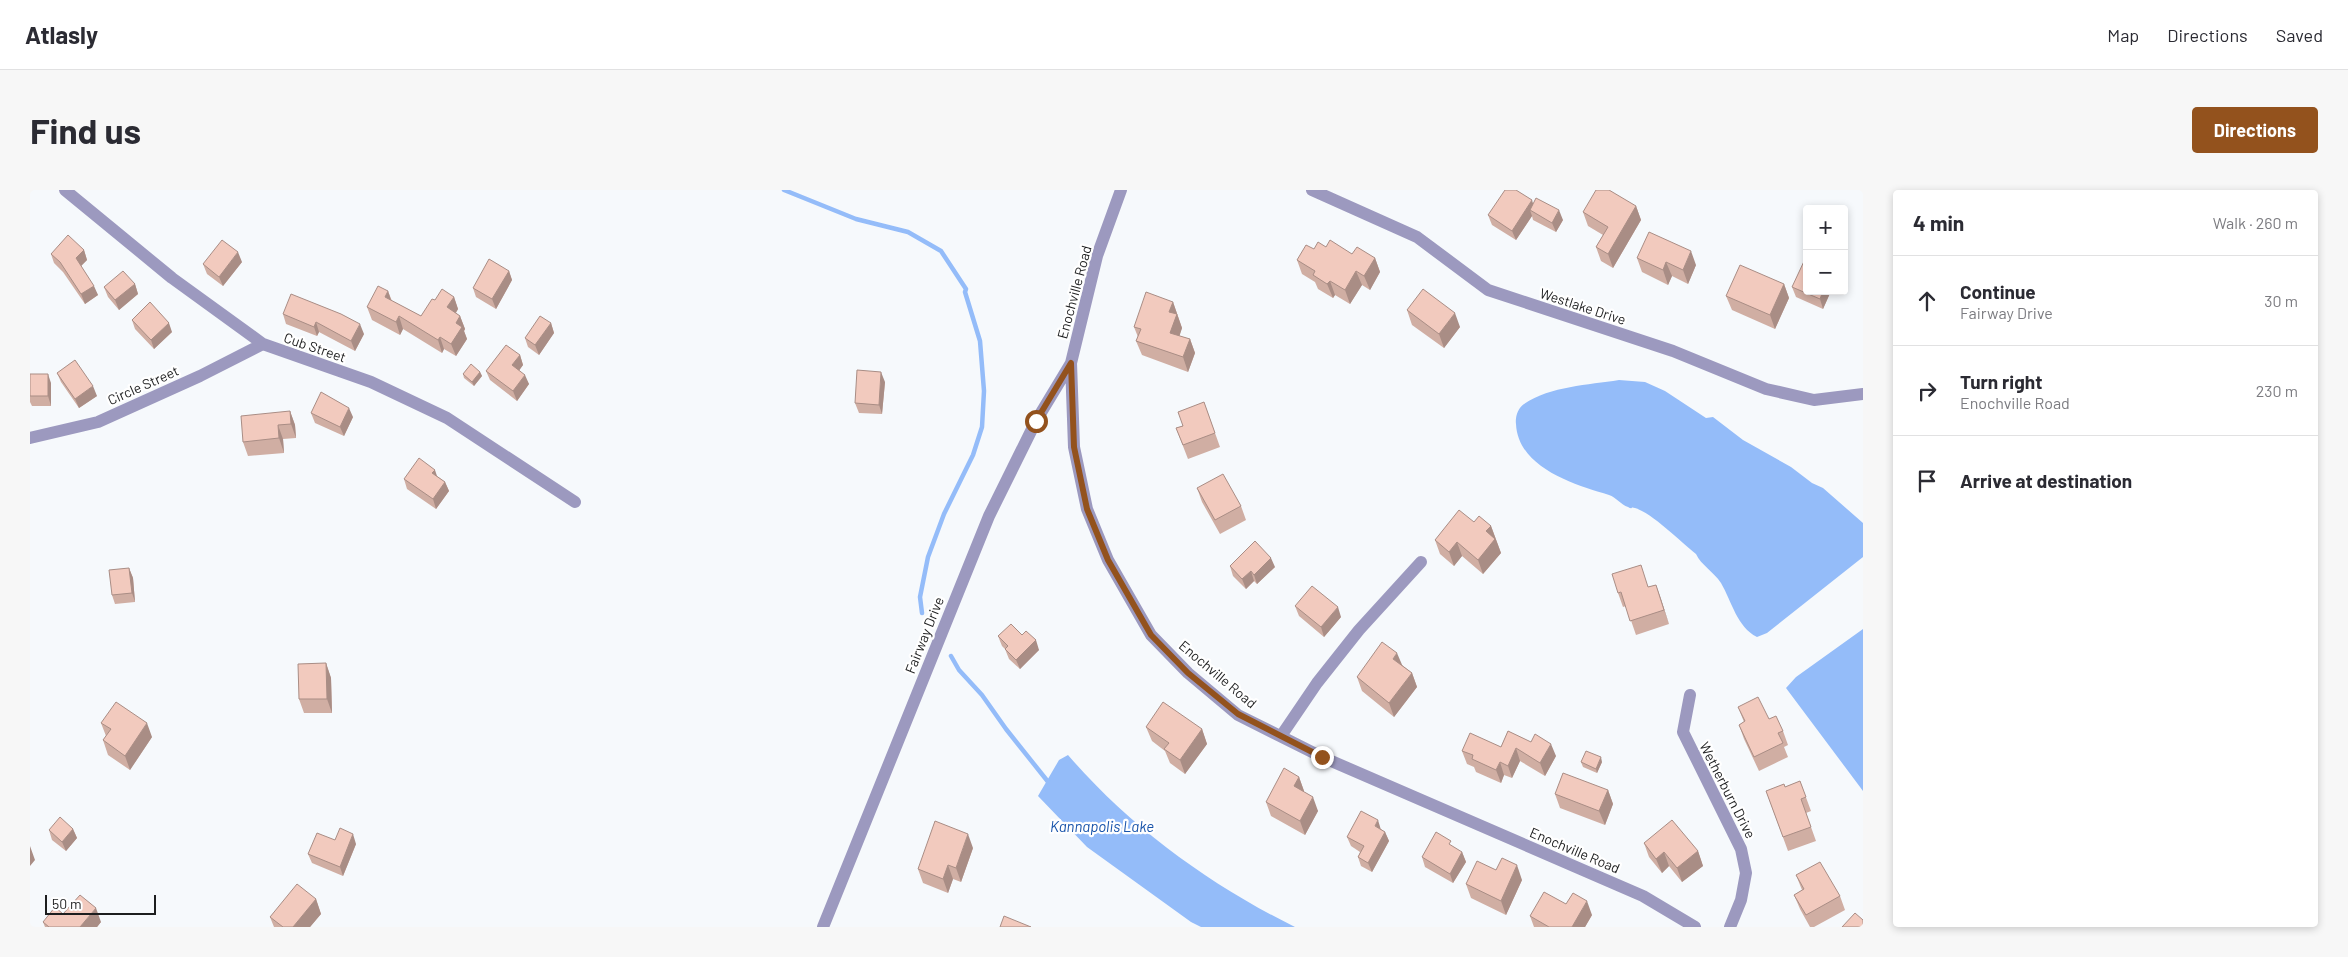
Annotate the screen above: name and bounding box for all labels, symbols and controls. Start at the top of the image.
text: Atlasly [25,20,98,49]
text: Map [2107,24,2139,46]
text: Directions [2167,24,2248,46]
text: Saved [2276,24,2323,46]
button: Directions [2192,107,2318,153]
text: Find us [30,109,141,151]
map controls [1803,205,1848,295]
button: + [1803,205,1848,250]
text: 4 min [1913,210,1964,235]
text: Walk · 260 m [2213,213,2298,232]
street label: Enochville Road [1053,243,1095,341]
button: − [1803,250,1848,295]
text: Continue [1960,280,2036,303]
street label: Westlake Drive [1538,284,1628,328]
icon: ahead [1913,287,1941,315]
text: 30 m [2264,291,2298,310]
text: Fairway Drive [1960,303,2053,322]
street label: Cub Street [282,328,348,366]
street label: Circle Street [105,362,181,408]
text: Turn right [1960,370,2042,393]
icon: right [1913,377,1941,405]
text: 230 m [2256,381,2298,400]
text: Enochville Road [1960,393,2070,412]
route start [1025,410,1048,433]
icon: arrive [1913,467,1941,495]
text: Arrive at destination [1960,469,2132,492]
street label: Fairway Drive [901,594,947,676]
street label: Enochville Road [1176,637,1260,711]
street label: Wetherburn Drive [1696,739,1760,841]
route end [1311,746,1334,769]
water label: Kannapolis Lake [1050,817,1154,835]
street label: Enochville Road [1527,823,1623,877]
scale bar [45,892,156,915]
text: 50 m [52,895,81,912]

